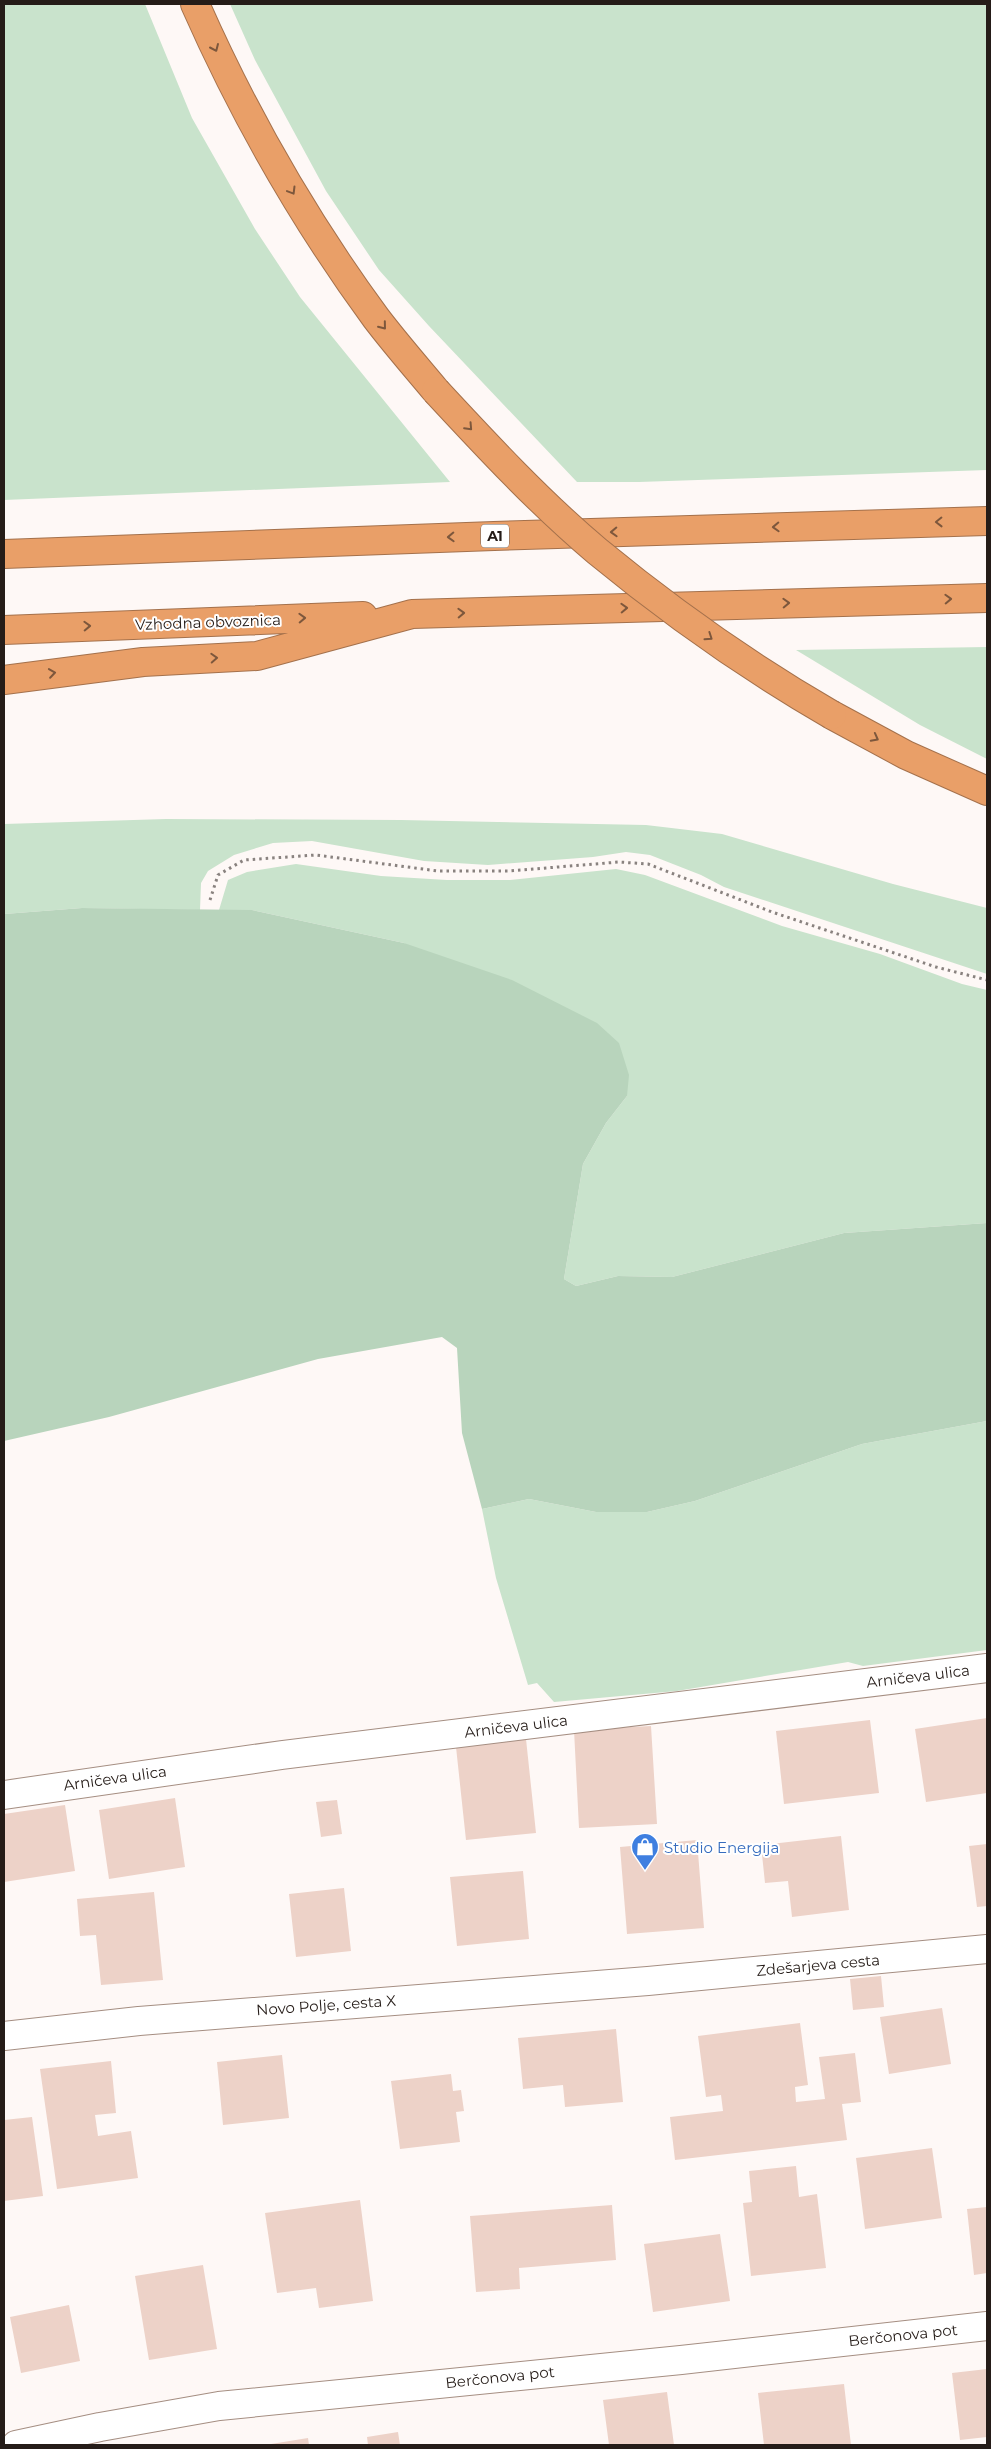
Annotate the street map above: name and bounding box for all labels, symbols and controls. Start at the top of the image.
one-way arrow [208,43,219,52]
one-way arrow [285,186,295,195]
one-way arrow [377,320,385,329]
one-way arrow [463,421,472,430]
one-way arrow [934,517,942,527]
one-way arrow [772,522,780,532]
road number: A1 [481,524,509,548]
one-way arrow [609,527,617,537]
one-way arrow [447,532,454,542]
one-way arrow [945,594,953,604]
one-way arrow [782,598,790,609]
one-way arrow [620,603,628,613]
one-way arrow [457,607,465,618]
street label: Vzhodna obvoznica [135,610,281,634]
one-way arrow [299,613,307,624]
one-way arrow [84,621,92,632]
one-way arrow [703,631,713,640]
one-way arrow [210,653,218,664]
one-way arrow [48,668,56,679]
one-way arrow [870,732,879,742]
street label: Arničeva ulica [865,1660,971,1692]
street label: Arničeva ulica [463,1710,569,1742]
street label: Arničeva ulica [62,1761,168,1795]
shop icon: Studio Energija [630,1832,660,1871]
place label: Studio Energija [664,1838,779,1857]
street label: Zdešarjeva cesta [755,1950,881,1980]
street label: Novo Polje, cesta X [256,1991,397,2019]
street label: Berčonova pot [848,2320,958,2350]
street label: Berčonova pot [445,2362,555,2392]

